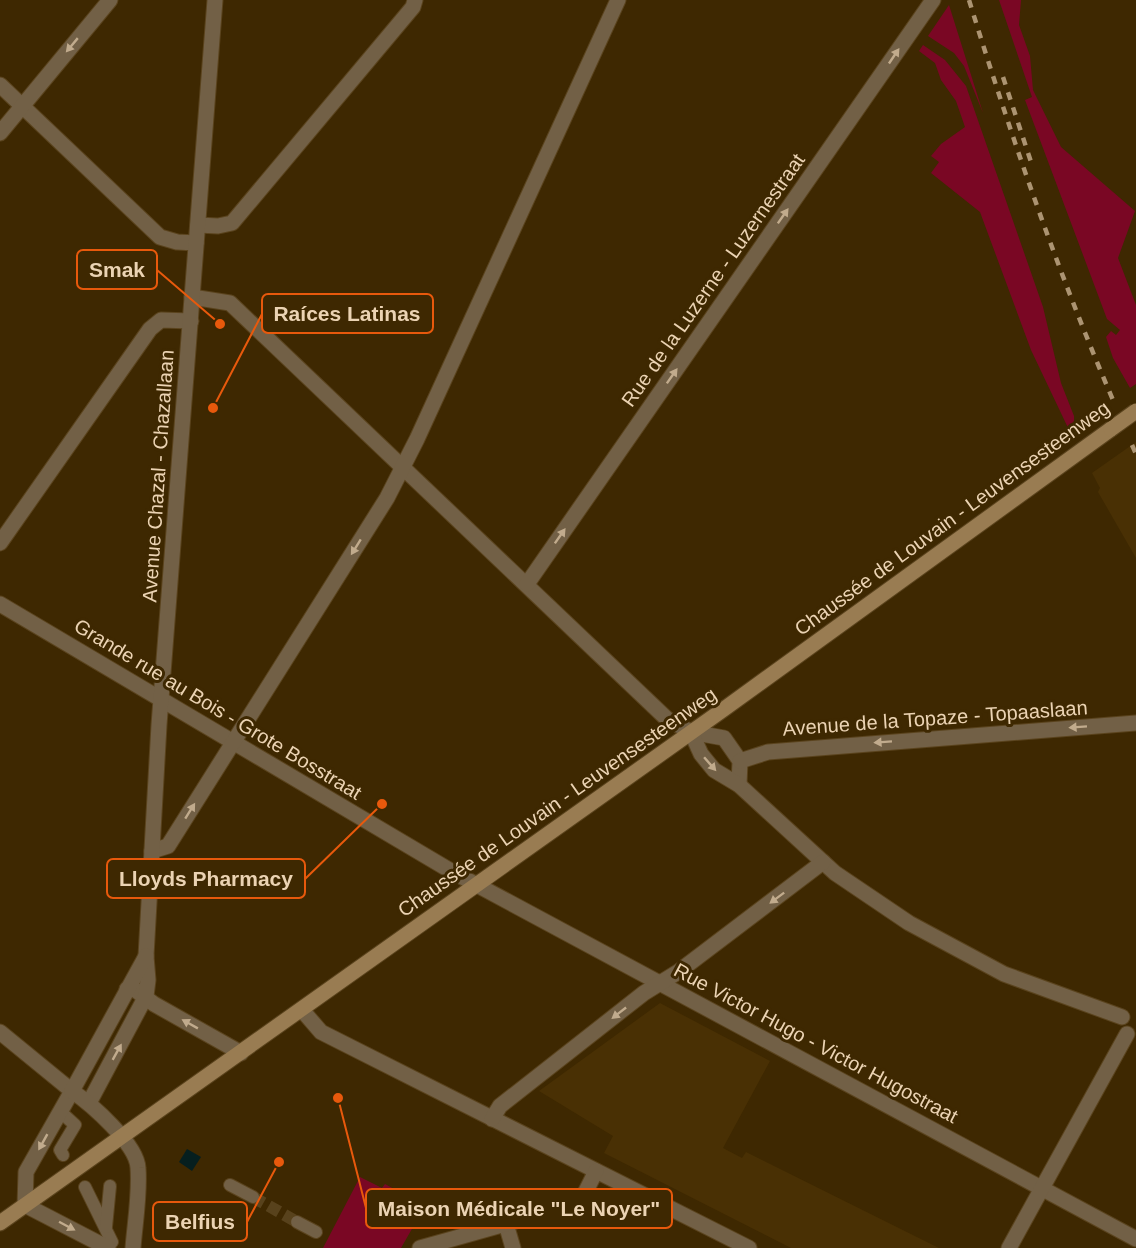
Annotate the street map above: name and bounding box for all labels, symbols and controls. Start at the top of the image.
one-way arrow [66,37,79,52]
one-way arrow [888,48,900,64]
street label: Rue de la Luzerne - Luzernestraat [617,149,809,411]
one-way arrow [777,208,788,224]
callout: Smak [77,250,157,289]
text: Smak [89,258,145,281]
callout: Raíces Latinas [262,294,433,333]
text: Raíces Latinas [273,302,421,325]
street label: Avenue Chazal - Chazallaan [138,349,178,603]
one-way arrow [666,368,677,384]
street label: Chaussée de Louvain - Leuvensesteenweg [790,396,1114,640]
one-way arrow [554,528,565,544]
one-way arrow [351,539,362,555]
street label: Grande rue au Bois - Grote Bosstraat [70,614,366,804]
street label: Chaussée de Louvain - Leuvensesteenweg [394,683,720,921]
street label: Avenue de la Topaze - Topaaslaan [782,696,1088,740]
one-way arrow [1068,723,1087,732]
one-way arrow [874,737,893,747]
one-way arrow [703,756,716,771]
one-way arrow [185,803,196,820]
callout: Lloyds Pharmacy [107,859,305,898]
text: Lloyds Pharmacy [119,867,293,890]
one-way arrow [769,892,785,904]
street label: Rue Victor Hugo - Victor Hugostraat [670,959,962,1128]
one-way arrow [611,1006,627,1019]
one-way arrow [181,1019,198,1029]
one-way arrow [112,1043,122,1060]
one-way arrow [38,1134,48,1151]
callout: Maison Médicale "Le Noyer" [366,1189,672,1228]
text: Maison Médicale "Le Noyer" [378,1197,660,1220]
callout: Belfius [153,1202,247,1241]
text: Belfius [165,1210,235,1233]
one-way arrow [58,1221,75,1231]

